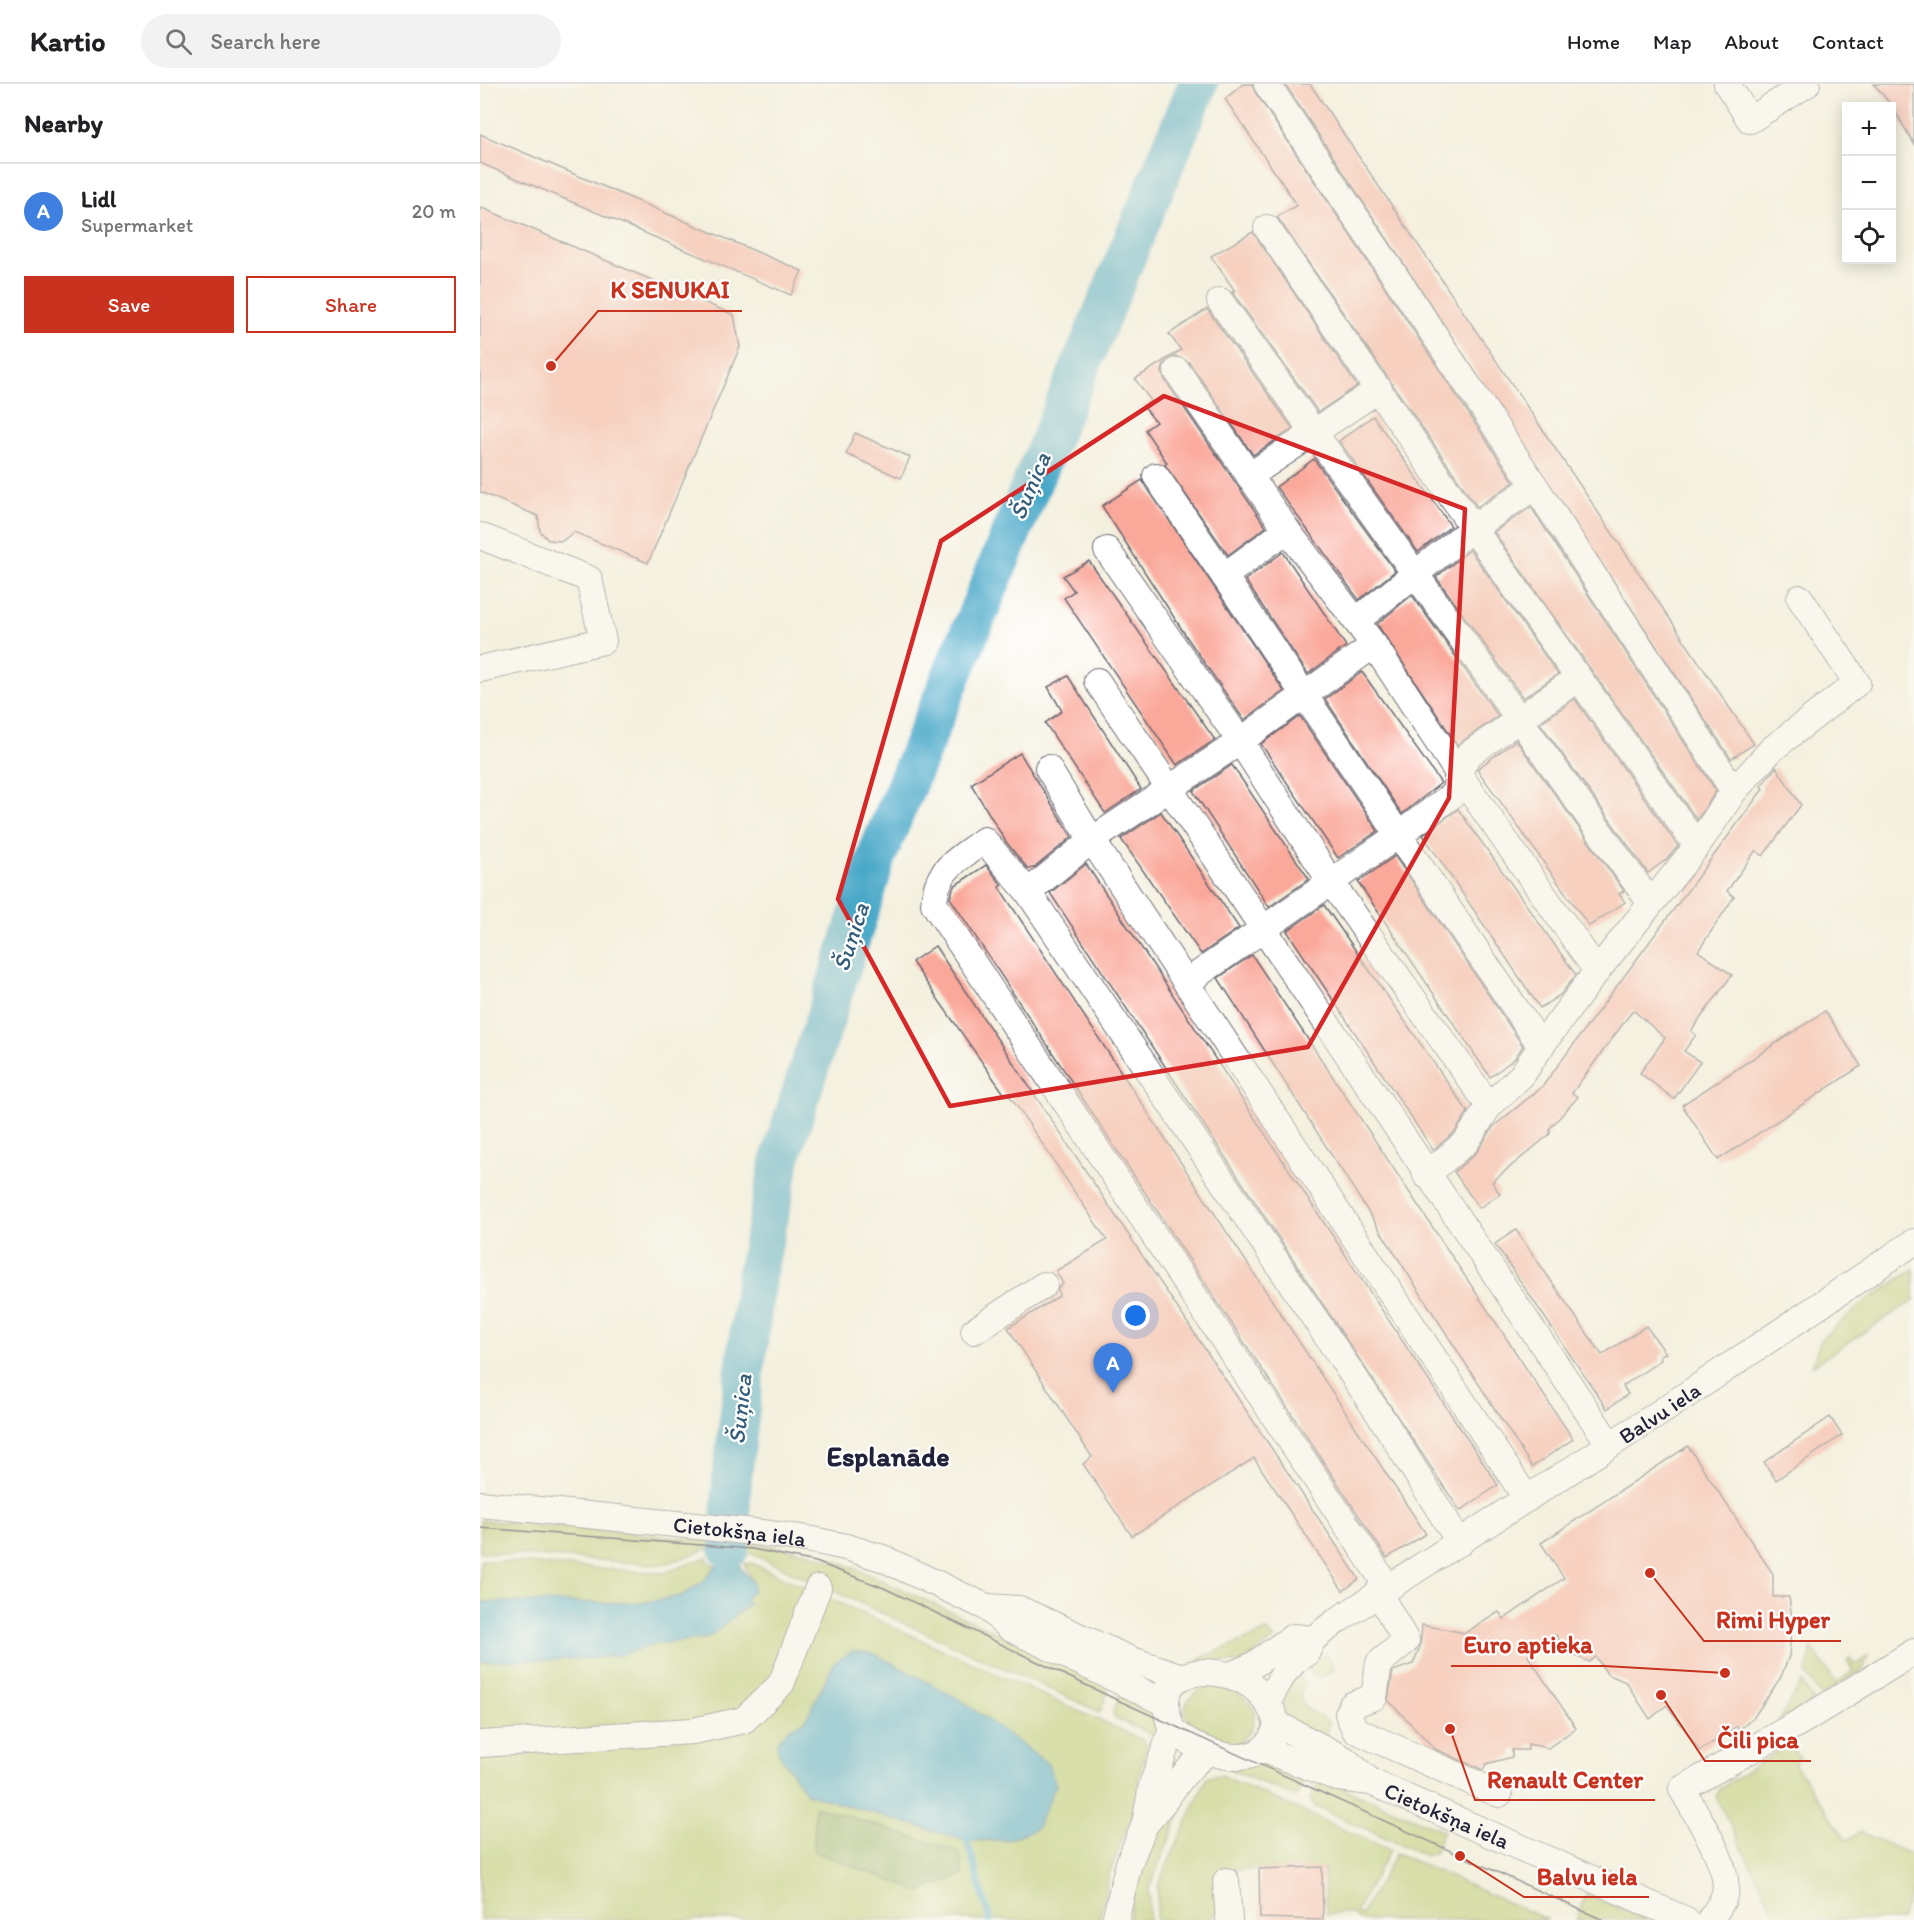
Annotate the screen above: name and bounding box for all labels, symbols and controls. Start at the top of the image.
search box [141,14,561,68]
text: Kartio [30,24,105,58]
icon: search [162,25,195,58]
text: Search here [210,28,321,55]
text: Home [1567,29,1620,54]
text: Map [1653,29,1692,54]
text: About [1725,29,1779,54]
text: Contact [1812,29,1884,54]
map controls [1842,102,1896,264]
button: + [1842,102,1896,156]
text: Nearby [24,107,103,139]
button: − [1842,156,1896,210]
text: Lidl [81,186,116,213]
text: A [37,199,50,223]
text: 20 m [412,199,456,223]
button: locate [1842,210,1896,264]
text: Supermarket [81,213,193,237]
callout: K SENUKAI [598,269,742,311]
text: K SENUKAI [610,275,730,304]
button: Save [24,276,234,333]
button: Share [246,276,456,333]
water label: Šuņica [1002,447,1057,524]
water label: Šuņica [826,898,875,975]
your location [1121,1301,1150,1330]
pin: A [1094,1344,1132,1393]
water label: Šuņica [721,1372,758,1445]
street label: Balvu iela [1614,1376,1706,1450]
district label: Esplanāde [827,1439,949,1473]
street label: Cietokšņa iela [672,1511,808,1553]
callout: Rimi Hyper [1704,1599,1841,1641]
text: Rimi Hyper [1716,1605,1830,1635]
callout: Euro aptieka [1451,1624,1605,1666]
text: Euro aptieka [1463,1630,1593,1660]
callout: Čili pica [1705,1719,1811,1761]
text: Čili pica [1717,1725,1799,1755]
callout: Renault Center [1475,1758,1655,1800]
text: Renault Center [1487,1765,1644,1794]
street label: Cietokšņa iela [1380,1777,1514,1855]
callout: Balvu iela [1524,1855,1649,1897]
text: Balvu iela [1537,1862,1637,1891]

